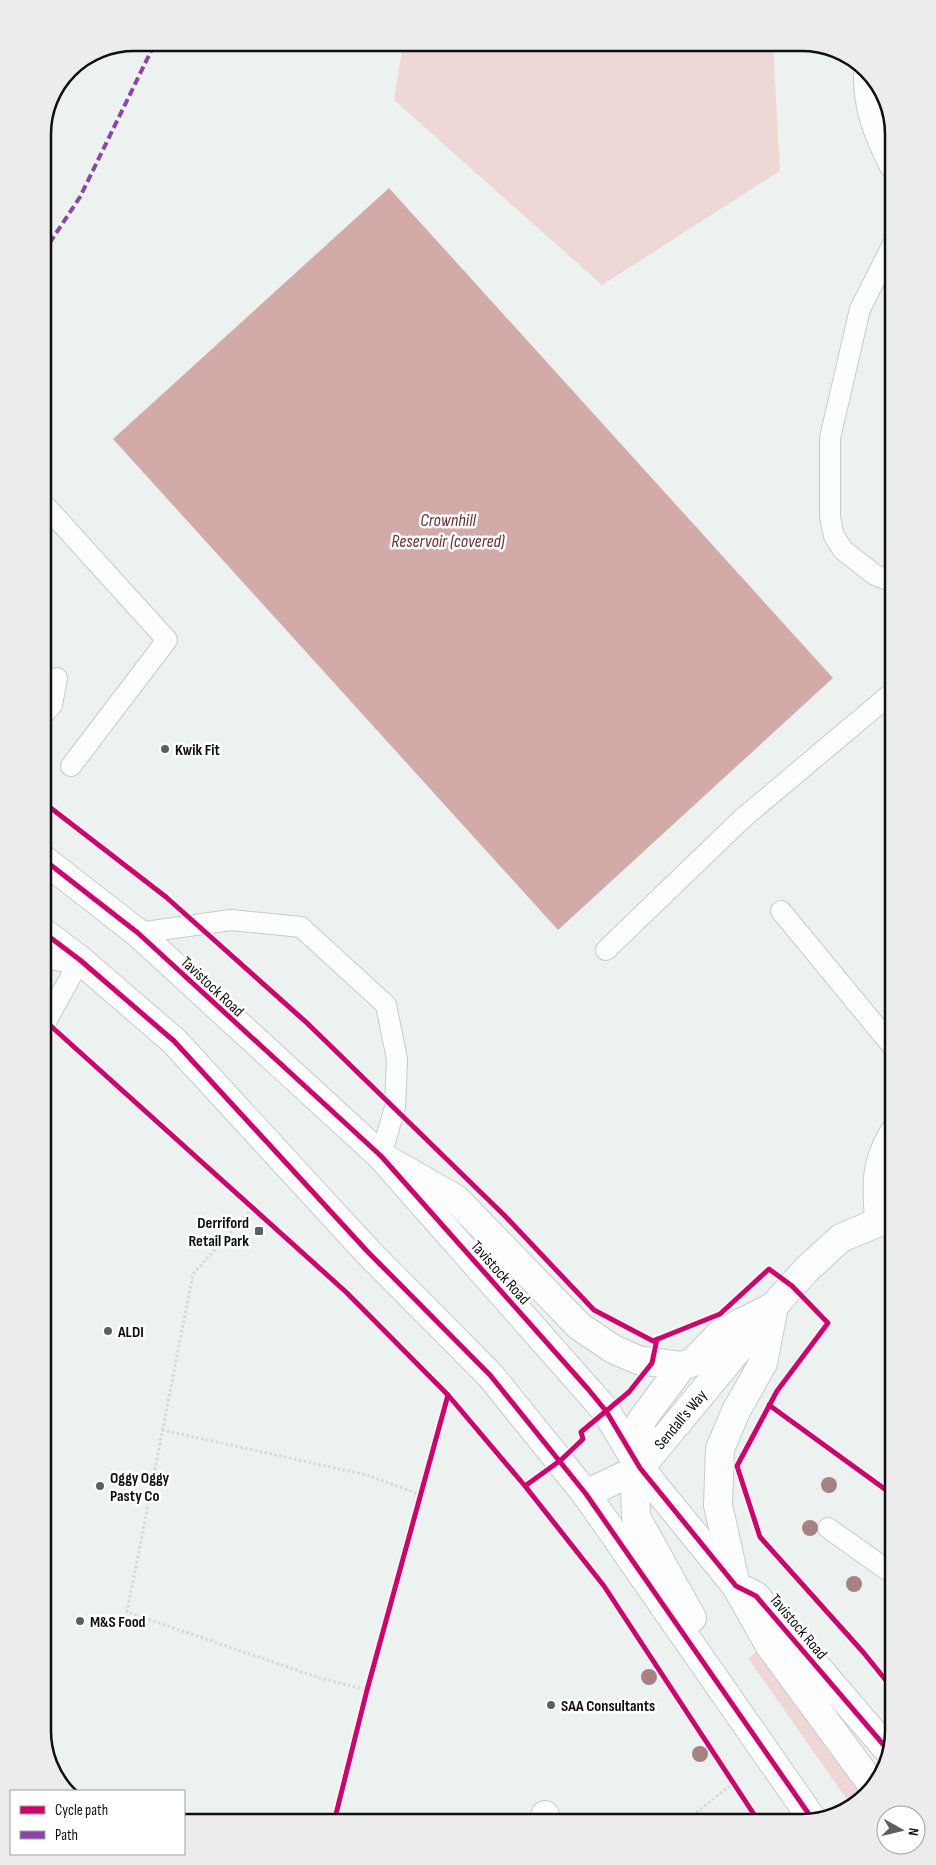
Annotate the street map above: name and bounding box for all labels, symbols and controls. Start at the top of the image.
water label: Crownhill Reservoir (covered) [391,510,505,552]
place label: Kwik Fit [175,741,220,760]
marker: Kwik Fit [159,743,171,755]
street label: Tavistock Road [176,953,248,1021]
place label: Derriford Retail Park [188,1214,249,1251]
marker: Derriford Retail Park [253,1225,265,1237]
street label: Tavistock Road [466,1237,534,1309]
place label: ALDI [117,1323,144,1342]
marker: ALDI [102,1325,114,1337]
street label: Sendall's Way [651,1386,712,1454]
place label: Oggy Oggy Pasty Co [110,1469,170,1506]
marker: Oggy Oggy Pasty Co [94,1480,106,1492]
street label: Tavistock Road [765,1590,831,1664]
place label: M&S Food [90,1613,146,1632]
marker: M&S Food [74,1615,86,1627]
place label: SAA Consultants [561,1697,655,1716]
marker: SAA Consultants [545,1699,557,1711]
legend [10,1790,185,1855]
text: Cycle path [55,1801,108,1820]
north arrow [876,1805,926,1855]
text: Path [55,1826,78,1845]
text: N [904,1827,922,1837]

